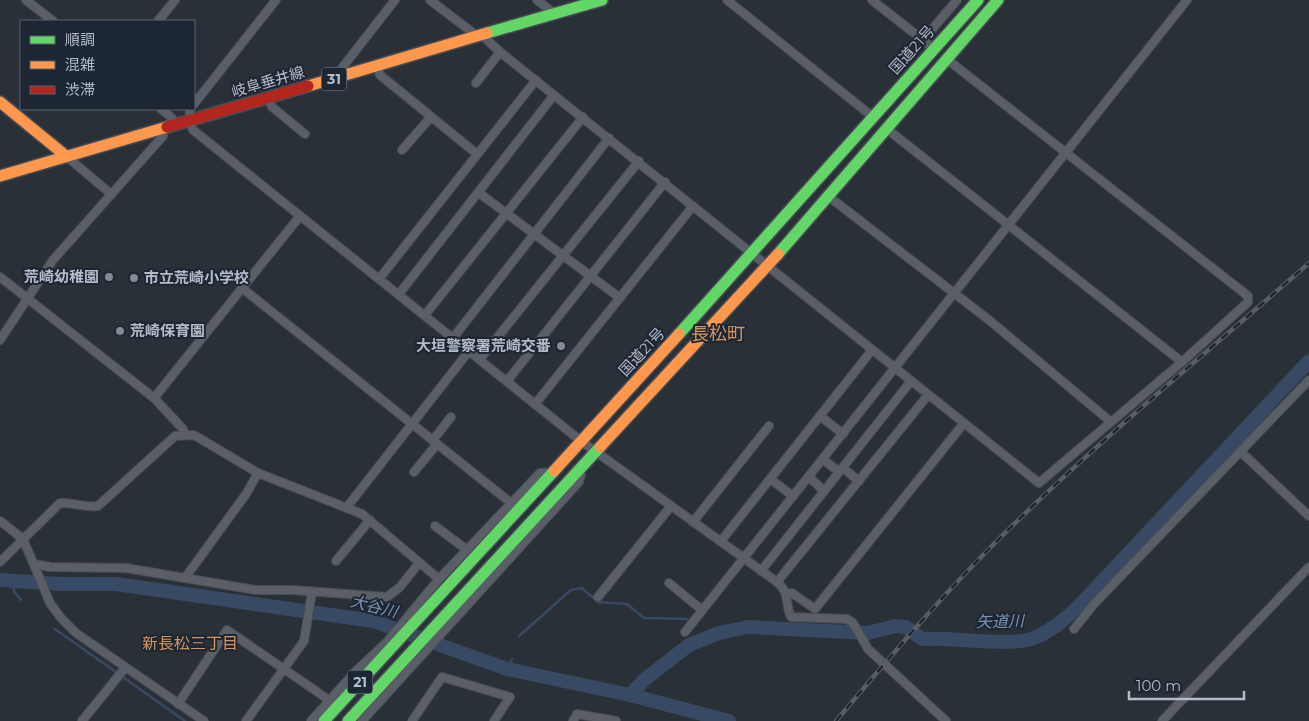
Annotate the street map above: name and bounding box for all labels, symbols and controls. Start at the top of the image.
legend [20,20,195,110]
street label: 国道21号 [885,21,938,78]
text: 順調 [65,30,95,49]
text: 混雑 [65,55,95,74]
street label: 岐阜垂井線 [229,62,307,101]
road number: 31 [322,68,346,90]
text: 渋滞 [65,80,95,99]
place label: 荒崎幼稚園 [24,267,99,286]
place label: 市立荒崎小学校 [144,268,249,287]
marker: 荒崎幼稚園 [103,271,115,283]
marker: 市立荒崎小学校 [128,272,140,284]
place label: 荒崎保育園 [130,321,205,340]
district label: 長松町 [691,323,745,345]
street label: 国道21号 [615,324,669,380]
marker: 荒崎保育園 [114,325,126,337]
place label: 大垣警察署荒崎交番 [416,336,551,355]
marker: 大垣警察署荒崎交番 [555,340,567,352]
water label: 大谷川 [348,591,401,622]
water label: 矢道川 [976,612,1026,631]
district label: 新長松三丁目 [142,634,238,653]
scale bar [1129,668,1244,700]
road number: 21 [348,670,372,694]
text: 100 m [1136,676,1181,695]

